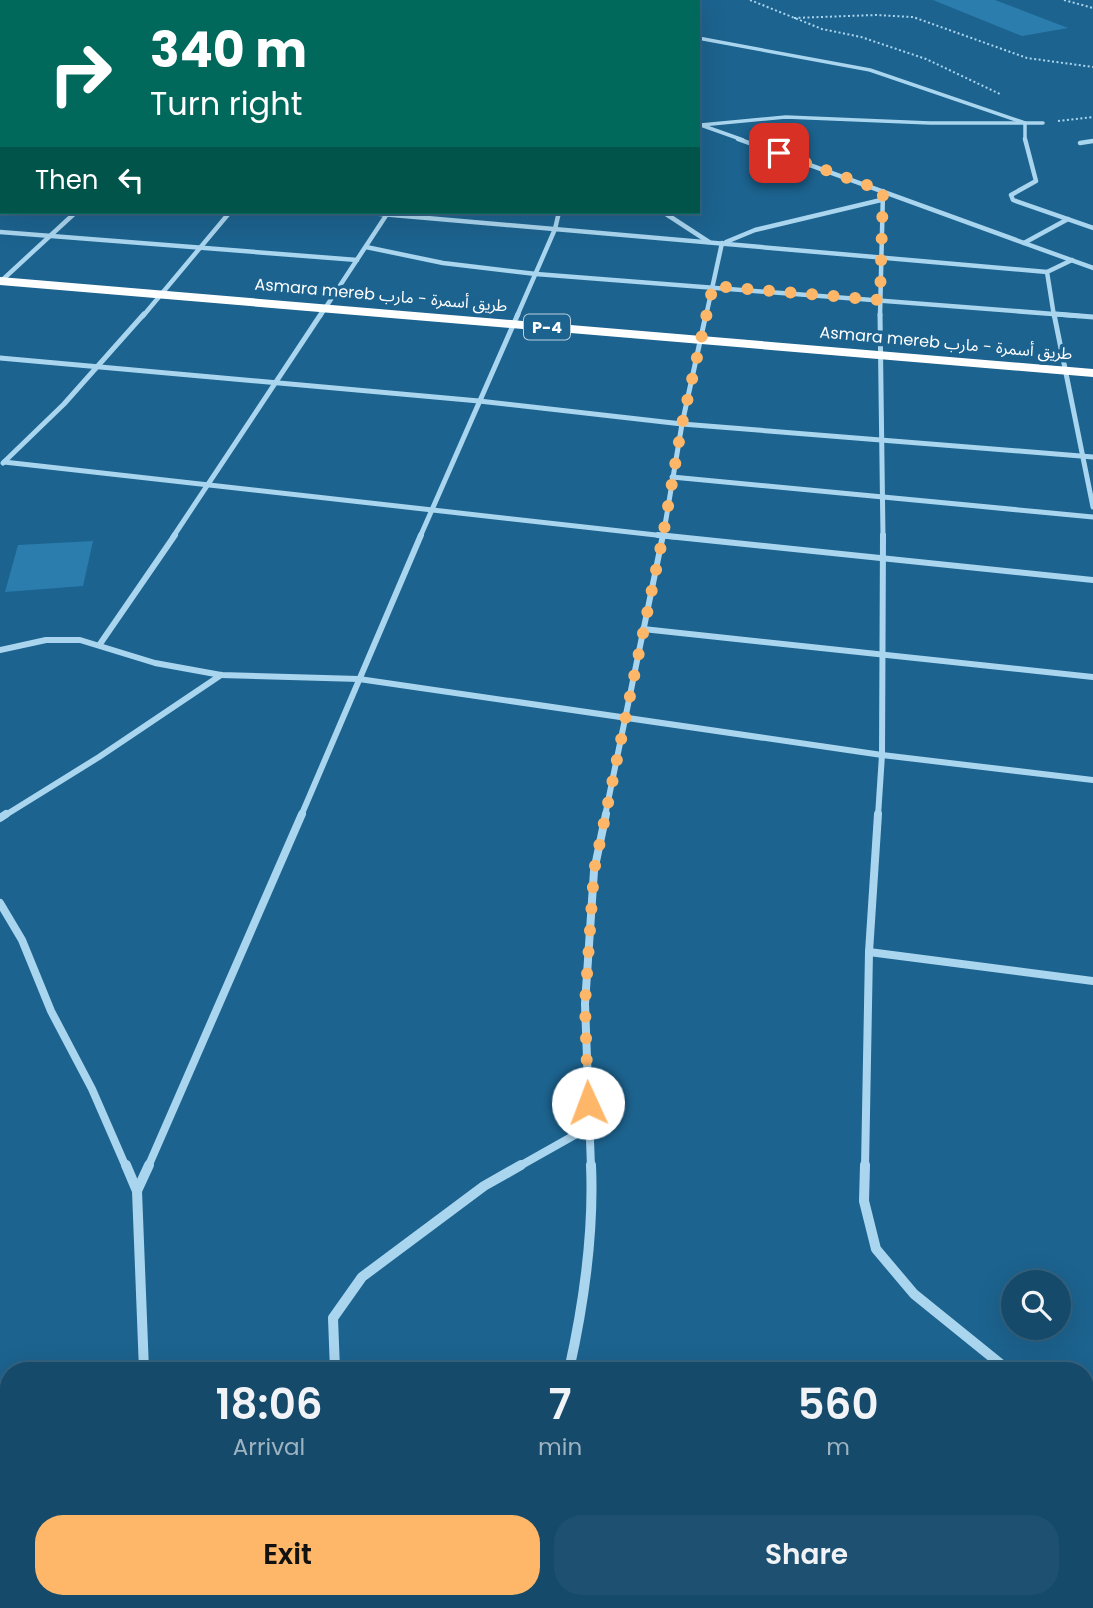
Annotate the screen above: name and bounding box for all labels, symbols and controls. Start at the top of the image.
text: 340 m [150,16,307,84]
icon: right [35,28,126,119]
text: Turn right [150,81,302,126]
pin [749,123,809,183]
icon: arrive [760,134,798,172]
icon: left [112,161,150,199]
text: Then [35,162,98,198]
street label: Asmara mereb طريق أسمرة - مارب [254,272,508,318]
road number: P-4 [524,314,570,340]
street label: Asmara mereb طريق أسمرة - مارب [819,320,1073,366]
position arrow [551,1066,625,1140]
map controls [1001,1270,1071,1340]
button: search [1001,1270,1071,1340]
text: 18:06 [215,1375,323,1434]
text: 7 [549,1375,572,1434]
text: 560 [798,1375,879,1434]
text: Arrival [233,1431,305,1463]
text: min [538,1431,582,1463]
text: m [826,1431,850,1463]
button: Exit [35,1515,540,1595]
button: Share [554,1515,1059,1595]

